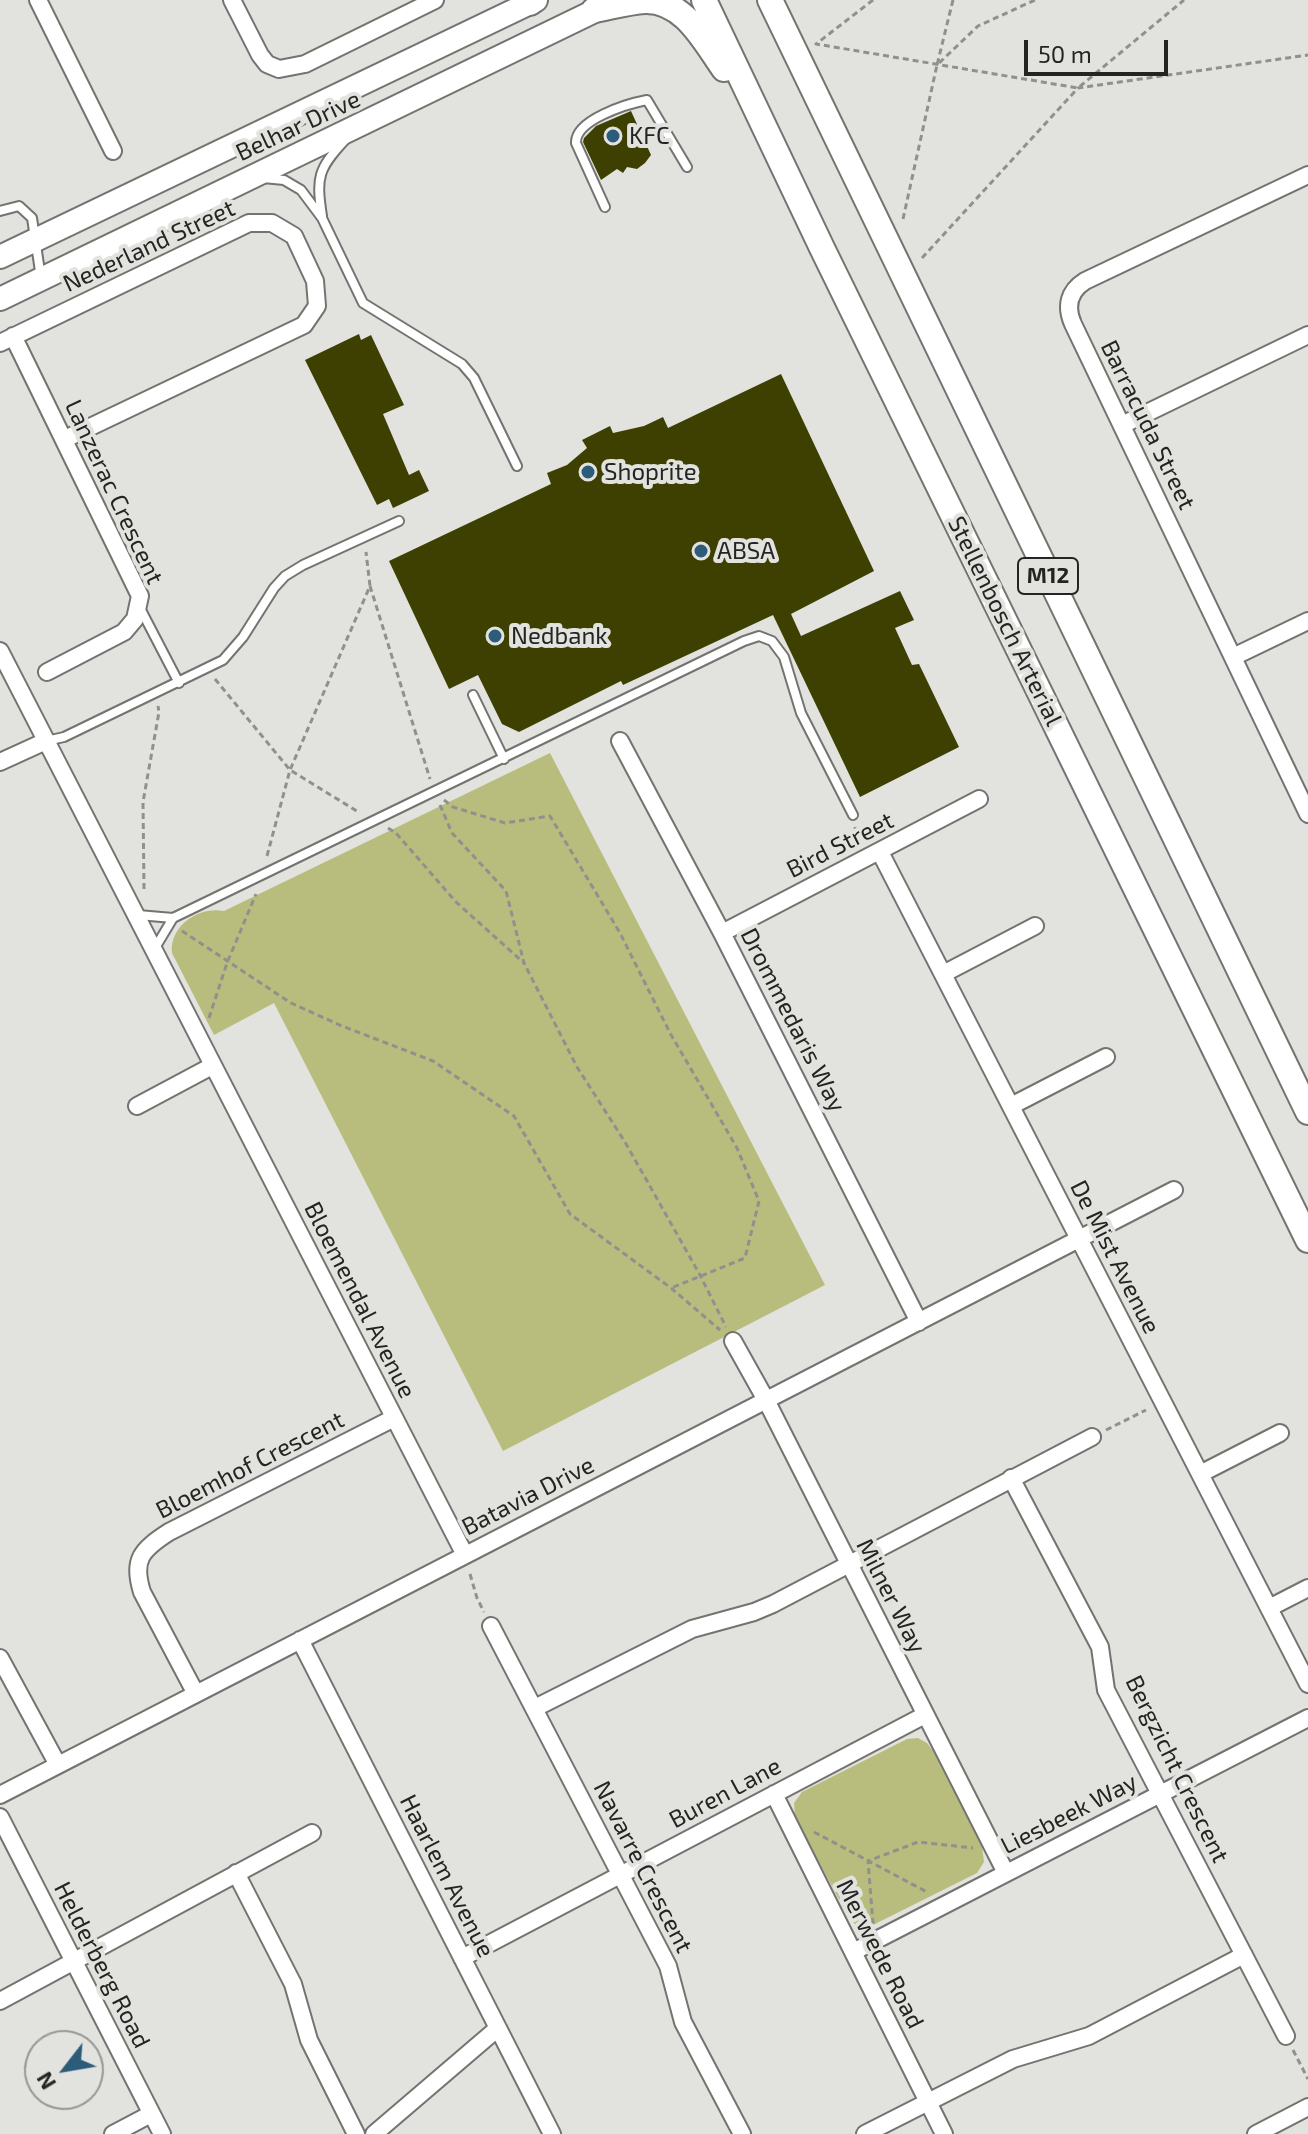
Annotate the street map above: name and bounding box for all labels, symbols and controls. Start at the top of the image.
scale bar [1028,24,1172,74]
text: 50 m [1038,39,1092,68]
street label: Belhar Drive [231,85,365,167]
place label: KFC [629,122,670,150]
marker: KFC [604,127,622,145]
street label: Nederland Street [59,194,239,298]
street label: Barracuda Street [1095,336,1201,514]
street label: Lanzerac Crescent [59,395,169,589]
place label: Shoprite [604,458,697,486]
marker: Shoprite [579,463,597,481]
street label: Stellenbosch Arterial [942,512,1068,730]
place label: ABSA [717,537,775,565]
marker: ABSA [692,542,710,560]
road number: M12 [1018,558,1078,594]
place label: Nedbank [511,622,608,650]
marker: Nedbank [486,627,504,645]
street label: Bird Street [782,806,898,884]
street label: Drommedaris Way [734,923,852,1117]
street label: De Mist Avenue [1064,1175,1166,1339]
street label: Bloemendal Avenue [298,1197,422,1403]
street label: Bloemhof Crescent [151,1405,349,1525]
street label: Batavia Drive [457,1450,599,1542]
street label: Milner Way [850,1534,932,1658]
street label: Bergzicht Crescent [1119,1671,1235,1867]
street label: Buren Lane [664,1752,786,1834]
street label: Liesbeek Way [996,1767,1142,1861]
street label: Navarre Crescent [587,1776,699,1958]
street label: Haarlem Avenue [394,1790,500,1962]
street label: Merwede Road [830,1875,930,2033]
street label: Helderberg Road [48,1877,156,2053]
north arrow [24,2030,104,2110]
text: N [30,2068,60,2095]

